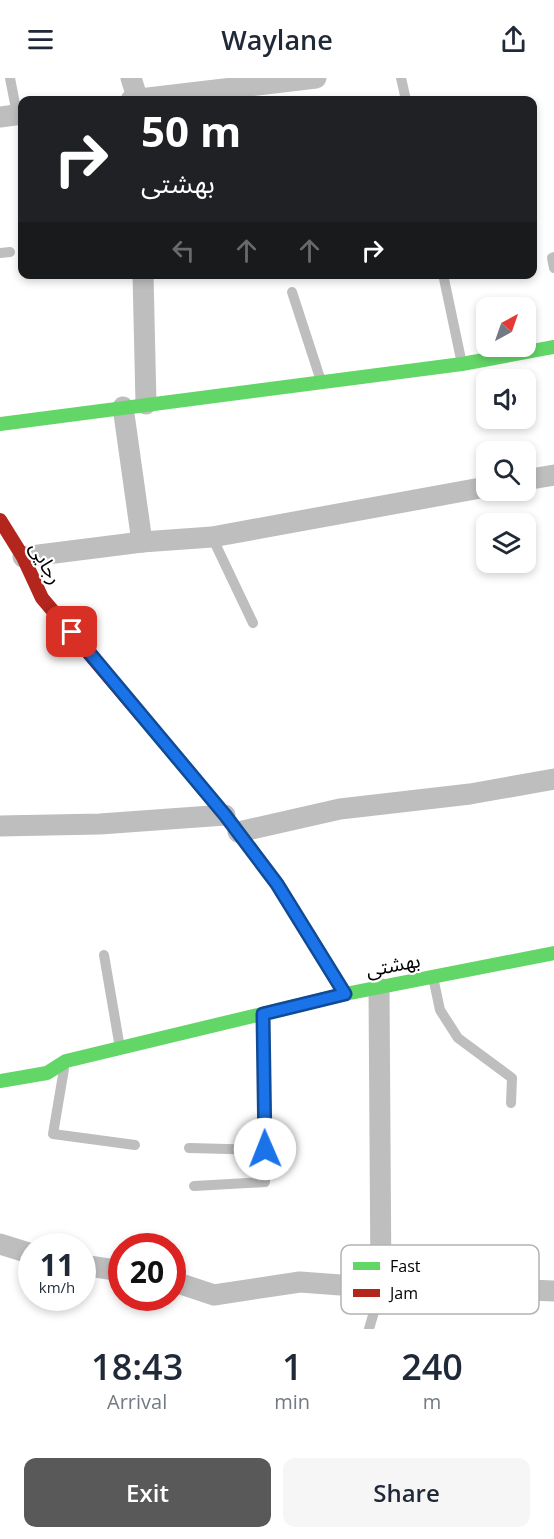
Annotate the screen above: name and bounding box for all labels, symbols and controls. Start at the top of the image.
text: Waylane [221,21,333,58]
icon: menu [24,23,57,56]
icon: share [497,23,530,56]
text: 50 m [141,102,241,159]
icon: right [42,120,120,198]
text: بهشتی [141,164,215,201]
icon: left [167,234,200,267]
icon: ahead [230,234,263,267]
icon: ahead [293,234,326,267]
icon: right [356,234,389,267]
north arrow [476,297,536,357]
map controls [476,297,536,573]
button: sound [476,369,536,429]
button: search [476,441,536,501]
button: layers [476,513,536,573]
street label: رجایی [24,537,69,589]
pin [46,606,97,657]
icon: arrive [55,615,88,648]
street label: بهشتی [363,946,422,983]
position arrow [233,1117,297,1181]
speed limit sign: 20 [108,1233,186,1311]
text: 11 [40,1244,74,1285]
legend [341,1245,539,1314]
text: Fast [390,1255,421,1277]
text: km/h [39,1277,75,1297]
text: Jam [388,1282,418,1304]
text: 18:43 [91,1342,183,1391]
text: 1 [282,1342,303,1391]
text: 240 [401,1342,463,1391]
text: Arrival [107,1388,167,1415]
text: min [274,1388,310,1415]
text: m [423,1388,441,1415]
button: Exit [24,1458,271,1527]
button: Share [283,1458,530,1527]

